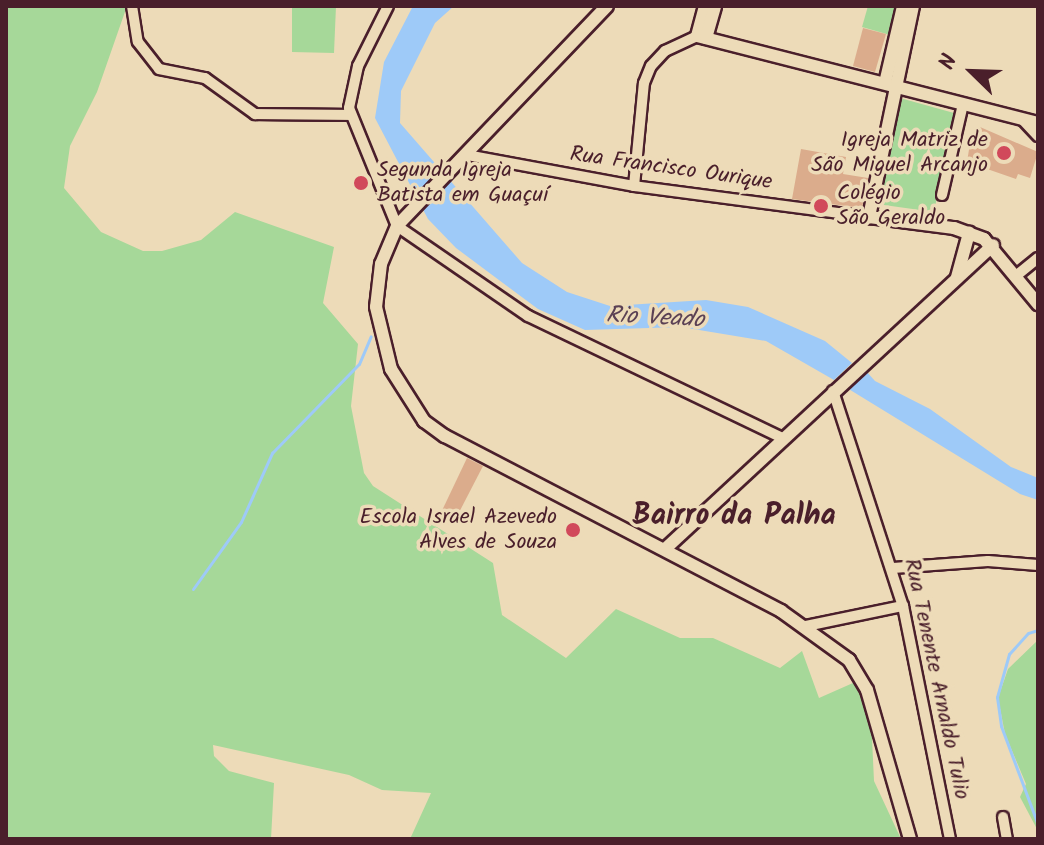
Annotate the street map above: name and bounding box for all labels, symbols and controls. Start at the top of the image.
north arrow [932,32,1012,112]
text: N [931,49,968,76]
place label: Igreja Matriz de São Miguel Arcanjo [811,127,988,178]
street label: Rua Francisco Ourique [568,142,774,196]
marker: Igreja Matriz de São Miguel Arcanjo [995,144,1013,162]
place label: Segunda Igreja Batista em Guaçuí [377,157,548,208]
marker: Segunda Igreja Batista em Guaçuí [352,174,370,192]
place label: Colégio São Geraldo [837,180,945,232]
marker: Colégio São Geraldo [812,197,830,215]
water label: Rio Veado [605,301,705,335]
district label: Bairro da Palha [632,498,836,534]
place label: Escola Israel Azevedo Alves de Souza [359,504,557,556]
marker: Escola Israel Azevedo Alves de Souza [564,521,582,539]
street label: Rua Tenente Arnaldo Tulio [898,556,974,802]

